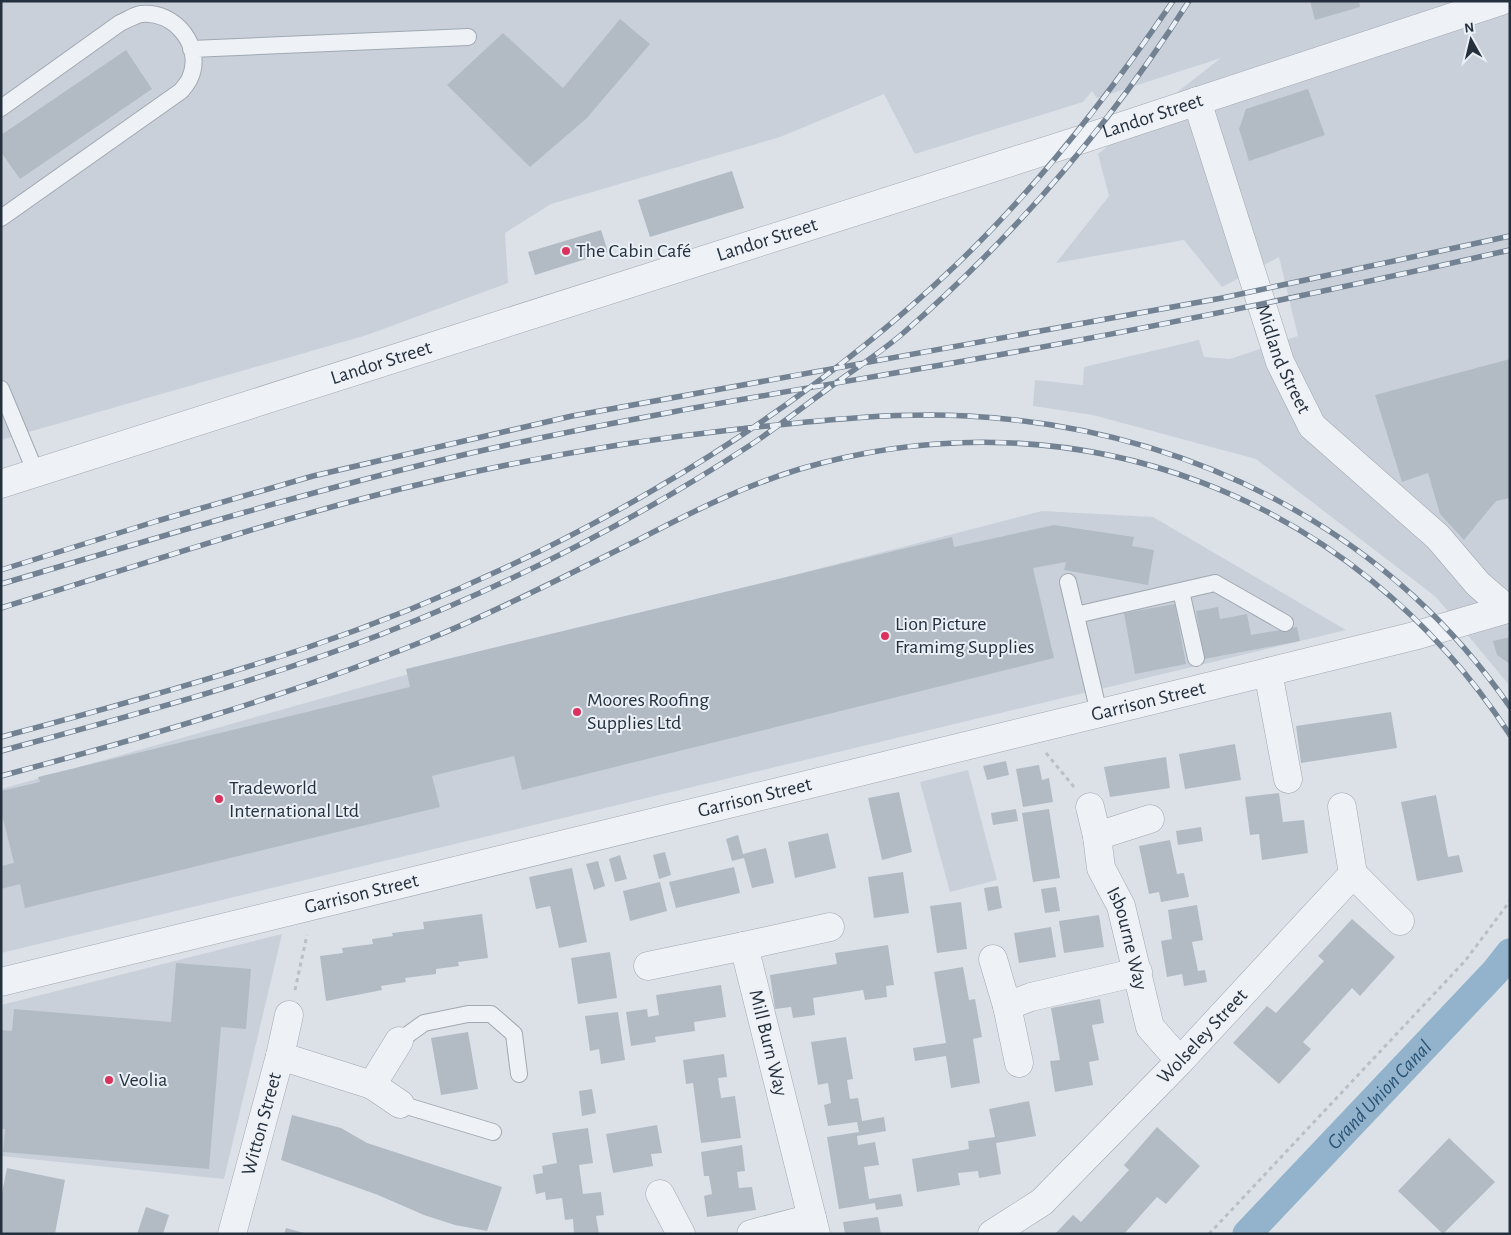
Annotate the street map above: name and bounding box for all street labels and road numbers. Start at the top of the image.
street label: Landor Street [1100,90,1206,142]
street label: Landor Street [714,214,820,265]
street label: Midland Street [1252,302,1314,417]
street label: Landor Street [328,337,435,388]
street label: Garrison Street [1089,678,1208,725]
street label: Garrison Street [696,774,814,821]
street label: Garrison Street [302,870,421,917]
street label: Isbourne Way [1103,884,1151,992]
street label: Wolseley Street [1154,985,1252,1088]
street label: Mill Burn Way [745,988,791,1099]
street label: Witton Street [238,1070,285,1178]

